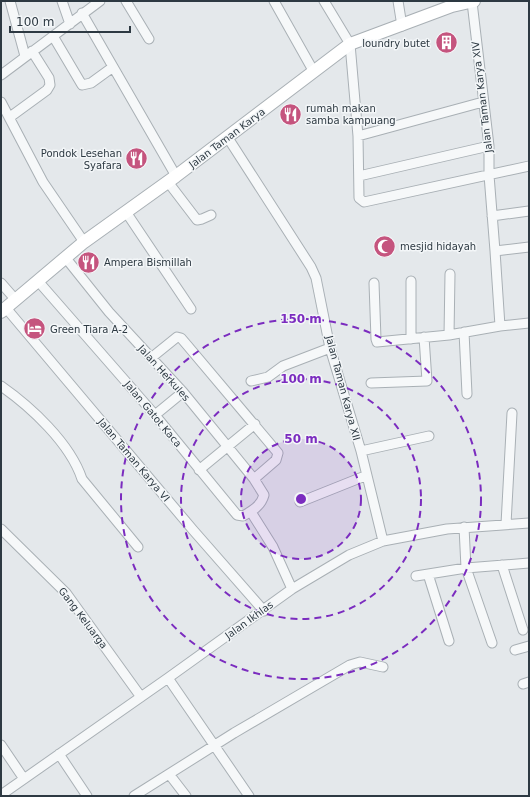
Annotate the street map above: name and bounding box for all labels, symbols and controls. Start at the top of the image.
scale bar [10,8,130,34]
text: 100 m [16,15,54,29]
building icon: loundry butet [433,30,459,56]
place label: loundry butet [362,38,430,49]
street label: Jalan Taman Karya XIV [470,41,494,154]
restaurant icon: rumah makan samba kampuang [278,101,304,127]
place label: rumah makan samba kampuang [306,103,396,126]
street label: Jalan Taman Karya [186,106,267,171]
restaurant icon: Pondok Lesehan Syafara [124,146,150,172]
place label: Pondok Lesehan Syafara [41,148,122,171]
mosque icon: mesjid hidayah [372,233,398,259]
place label: mesjid hidayah [400,241,476,252]
restaurant icon: Ampera Bismillah [75,249,101,275]
place label: Ampera Bismillah [104,257,192,268]
text: 150 m [280,312,322,326]
hotel icon: Green Tiara A-2 [21,316,47,342]
place label: Green Tiara A-2 [50,324,128,335]
street label: Jalan Taman Karya XII [323,333,362,442]
street label: Jalan Herkules [135,342,192,403]
text: 100 m [280,372,322,386]
street label: Jalan Gatot Kaca [122,378,184,449]
street label: Jalan Taman Karya VI [95,415,172,504]
text: 50 m [284,432,318,446]
centre of rings [294,492,308,506]
street label: Gang Keluarga [56,585,110,651]
street label: Jalan Ikhlas [222,599,275,642]

